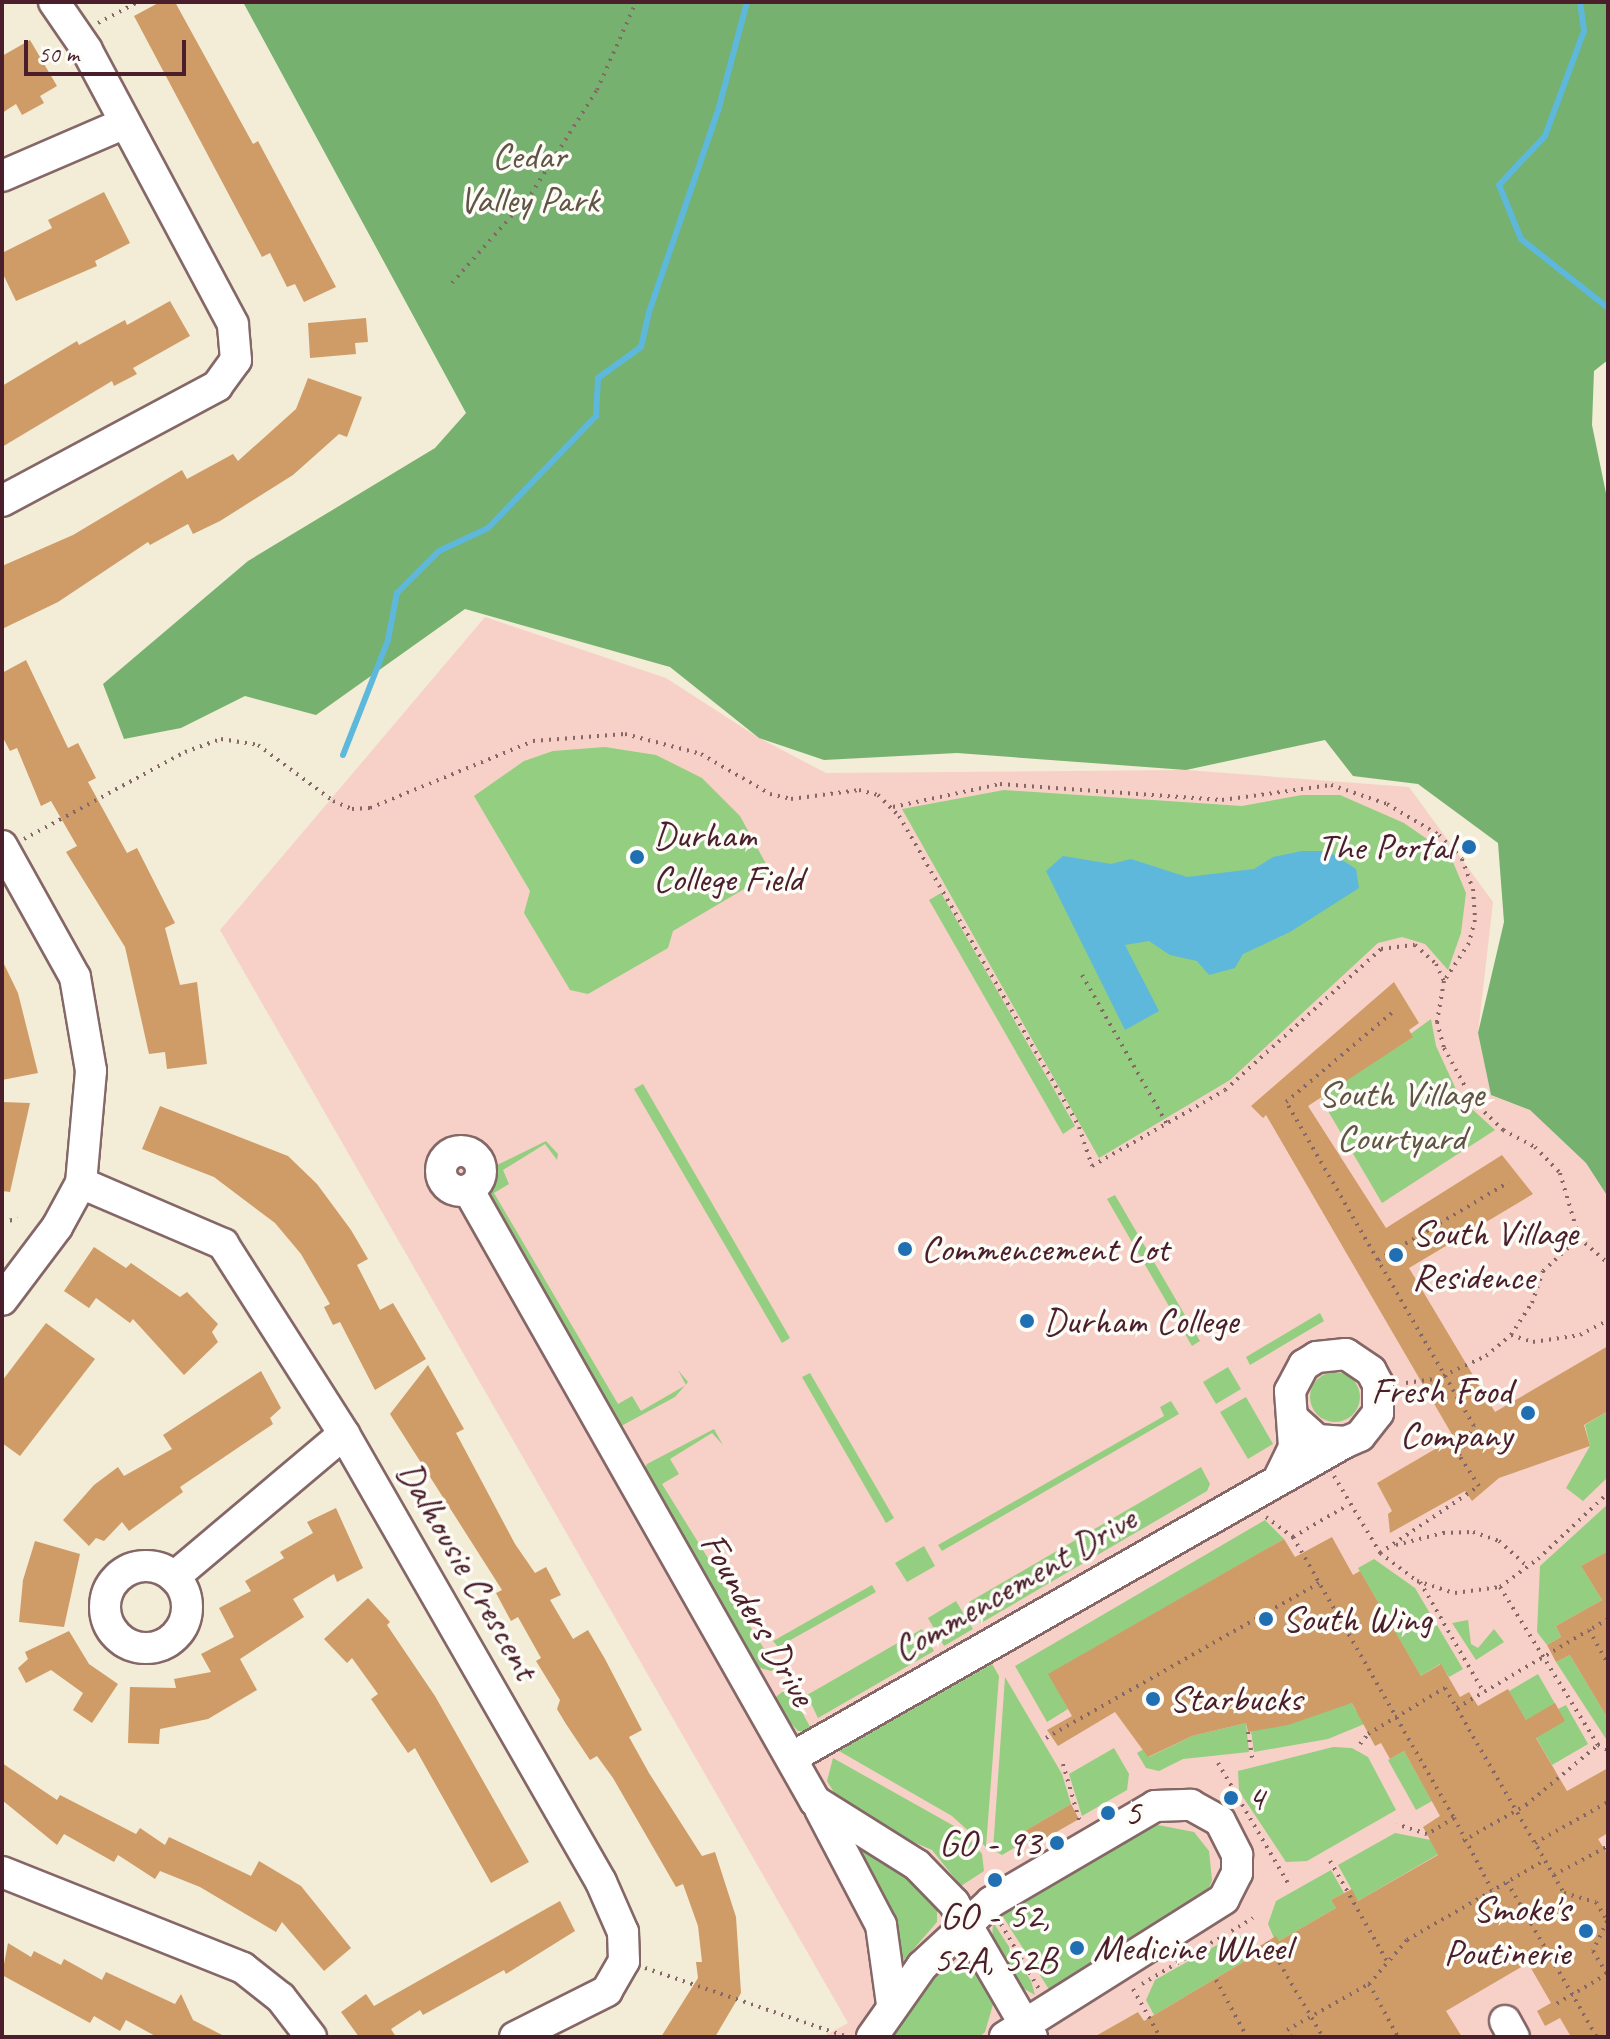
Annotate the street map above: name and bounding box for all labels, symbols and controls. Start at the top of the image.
scale bar [28,24,190,74]
text: 50 m [38,39,79,69]
park label: Cedar Valley Park [459,133,599,222]
place label: Durham College Field [653,812,803,902]
place label: The Portal [1318,824,1453,870]
marker: The Portal [1460,838,1478,856]
marker: Durham College Field [628,848,646,866]
park label: South Village Courtyard [1319,1071,1483,1160]
place label: South Village Residence [1412,1210,1576,1300]
place label: Commencement Lot [921,1226,1169,1272]
marker: Commencement Lot [896,1240,914,1258]
marker: South Village Residence [1387,1246,1405,1264]
place label: Durham College [1043,1298,1238,1344]
marker: Durham College [1018,1312,1036,1330]
place label: Fresh Food Company [1371,1368,1512,1458]
marker: Fresh Food Company [1519,1404,1537,1422]
street label: Dalhousie Crescent [387,1453,549,1687]
street label: Commencement Drive [884,1496,1144,1672]
street label: Founders Drive [690,1524,826,1714]
place label: South Wing [1282,1596,1433,1642]
marker: South Wing [1257,1610,1275,1628]
place label: Starbucks [1169,1676,1302,1722]
marker: Starbucks [1144,1690,1162,1708]
place label: 4 [1247,1775,1264,1821]
marker: 4 [1222,1789,1240,1807]
place label: 5 [1124,1790,1141,1836]
marker: 5 [1099,1804,1117,1822]
place label: GO - 93 [939,1820,1041,1866]
marker: GO - 93 [1048,1834,1066,1852]
marker: GO - 52, 52A, 52B [986,1871,1004,1889]
place label: Smoke's Poutinerie [1444,1886,1570,1976]
place label: GO - 52, 52A, 52B [933,1893,1057,1982]
marker: Smoke's Poutinerie [1577,1922,1595,1940]
place label: Medicine Wheel [1093,1925,1291,1971]
marker: Medicine Wheel [1068,1939,1086,1957]

